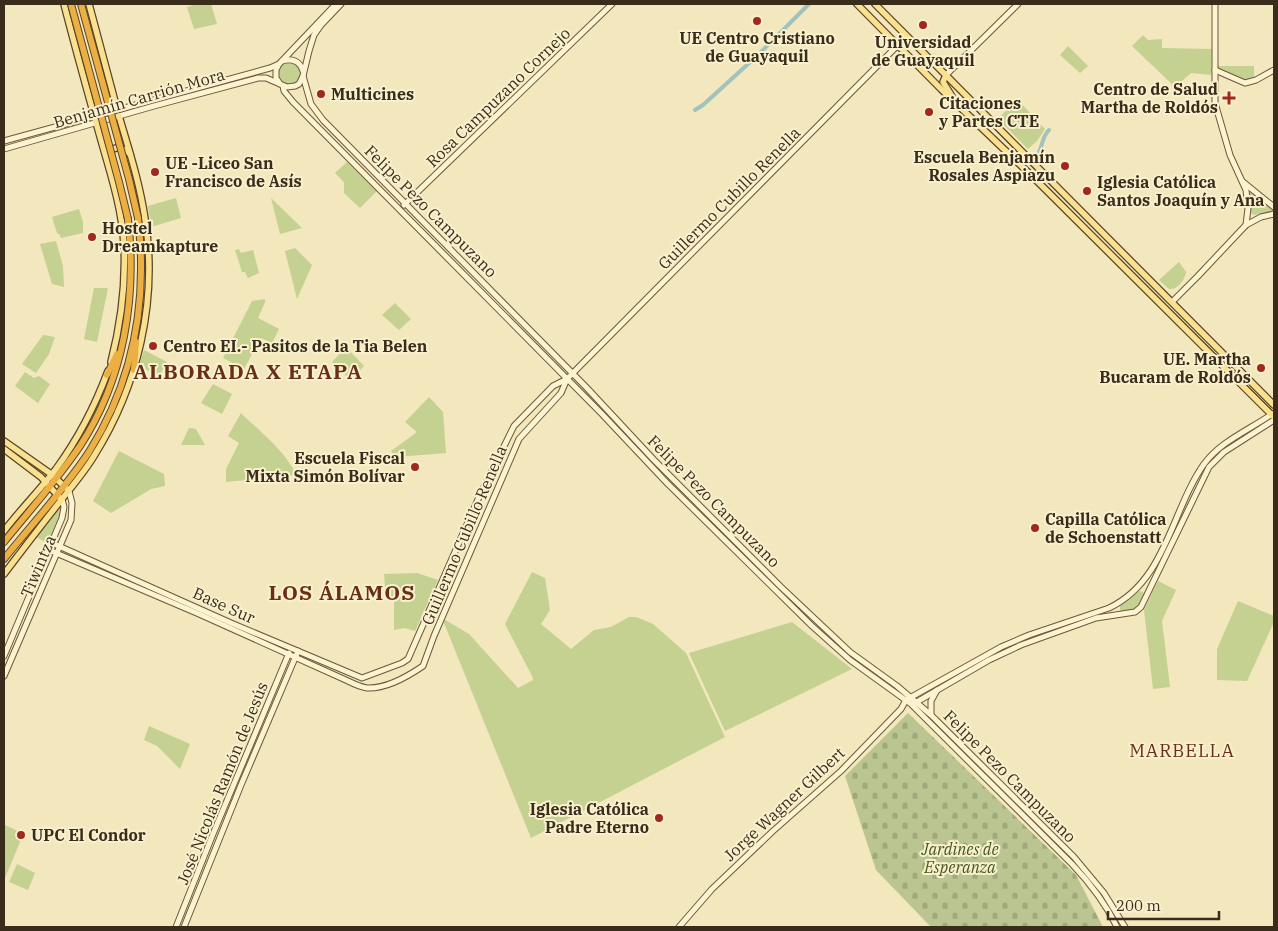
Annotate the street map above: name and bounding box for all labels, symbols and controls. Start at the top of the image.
marker: UE Centro Cristiano de Guayaquil [751,15,763,27]
marker: Universidad de Guayaquil [917,19,929,31]
street label: Rosa Campuzano Cornejo [422,23,574,171]
place label: UE Centro Cristiano de Guayaquil [679,28,835,66]
place label: Universidad de Guayaquil [871,32,975,70]
street label: Benjamín Carrión Mora [51,64,227,132]
place label: Centro de Salud Martha de Roldós [1081,79,1218,117]
place label: Multicines [331,84,414,104]
marker: Multicines [315,88,327,100]
marker: Centro de Salud Martha de Roldós [1222,91,1236,105]
place label: Citaciones y Partes CTE [938,93,1039,131]
marker: Citaciones y Partes CTE [923,106,935,118]
street label: Guillermo Cubillo Renella [654,122,805,273]
street label: Felipe Pezo Campuzano [361,141,501,281]
place label: Escuela Benjamín Rosales Aspiazu [914,147,1055,185]
place label: UE -Liceo San Francisco de Asís [165,153,302,191]
marker: Escuela Benjamín Rosales Aspiazu [1059,160,1071,172]
marker: UE -Liceo San Francisco de Asís [149,166,161,178]
place label: Iglesia Católica Santos Joaquín y Ana [1097,172,1264,210]
marker: Iglesia Católica Santos Joaquín y Ana [1081,185,1093,197]
place label: Hostel Dreamkapture [102,218,218,256]
marker: Hostel Dreamkapture [86,231,98,243]
place label: Centro EI.- Pasitos de la Tia Belen [163,336,428,356]
marker: Centro EI.- Pasitos de la Tia Belen [147,340,159,352]
place label: UE. Martha Bucaram de Roldós [1099,349,1251,387]
district label: ALBORADA X ETAPA [133,357,363,385]
marker: UE. Martha Bucaram de Roldós [1255,362,1267,374]
street label: Felipe Pezo Campuzano [644,431,784,571]
street label: Guillermo Cubillo Renella [417,442,511,628]
place label: Escuela Fiscal Mixta Simón Bolívar [246,448,405,486]
marker: Escuela Fiscal Mixta Simón Bolívar [409,461,421,473]
place label: Capilla Católica de Schoenstatt [1045,509,1167,547]
marker: Capilla Católica de Schoenstatt [1029,522,1041,534]
street label: Tiwintza [16,532,60,600]
district label: LOS ÁLAMOS [269,578,415,606]
street label: Base Sur [190,582,258,628]
street label: José Nicolás Ramón de Jesús [172,679,272,887]
street label: Felipe Pezo Campuzano [940,706,1080,846]
district label: MARBELLA [1129,739,1235,762]
street label: Jorge Wagner Gilbert [719,742,849,865]
place label: Iglesia Católica Padre Eterno [530,799,649,837]
marker: Iglesia Católica Padre Eterno [653,812,665,824]
place label: UPC El Condor [31,825,146,845]
marker: UPC El Condor [15,829,27,841]
park label: Jardines de Esperanza [920,839,999,877]
scale bar [1108,888,1219,920]
text: 200 m [1116,896,1161,915]

